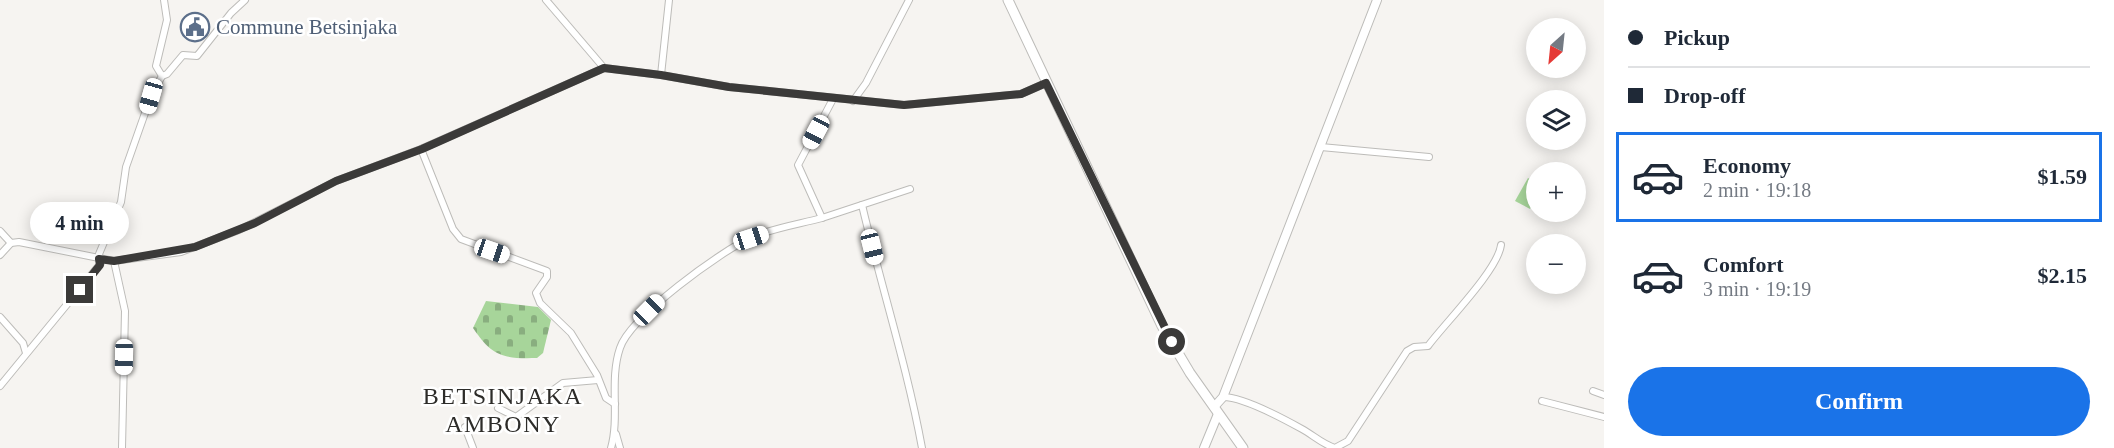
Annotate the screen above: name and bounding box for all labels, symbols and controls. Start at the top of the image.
public building icon: Commune Betsinjaka [179,11,211,43]
place label: Commune Betsinjaka [216,15,398,39]
north arrow [1526,18,1586,78]
map controls [1526,18,1586,294]
text: Pickup [1664,25,1730,50]
car [137,76,165,116]
text: Drop-off [1664,83,1745,108]
button: layers [1526,90,1586,150]
car [800,112,832,152]
icon: car [1631,150,1685,204]
text: Economy [1703,153,1791,178]
button: + [1526,162,1586,222]
text: $1.59 [2038,164,2087,189]
text: 2 min · 19:18 [1703,179,1811,201]
callout: 4 min [31,203,130,245]
text: 4 min [55,212,104,234]
car [731,224,771,252]
car [859,227,885,267]
button: − [1526,234,1586,294]
car [472,237,512,265]
icon: car [1631,249,1685,303]
text: Comfort [1703,252,1784,277]
text: $2.15 [2038,263,2087,288]
route end [66,276,93,303]
text: 3 min · 19:19 [1703,278,1811,300]
car [630,291,668,329]
route start [1158,328,1185,355]
car [115,339,133,375]
button: Confirm [1628,367,2090,436]
district label: BETSINJAKA AMBONY [423,383,583,437]

